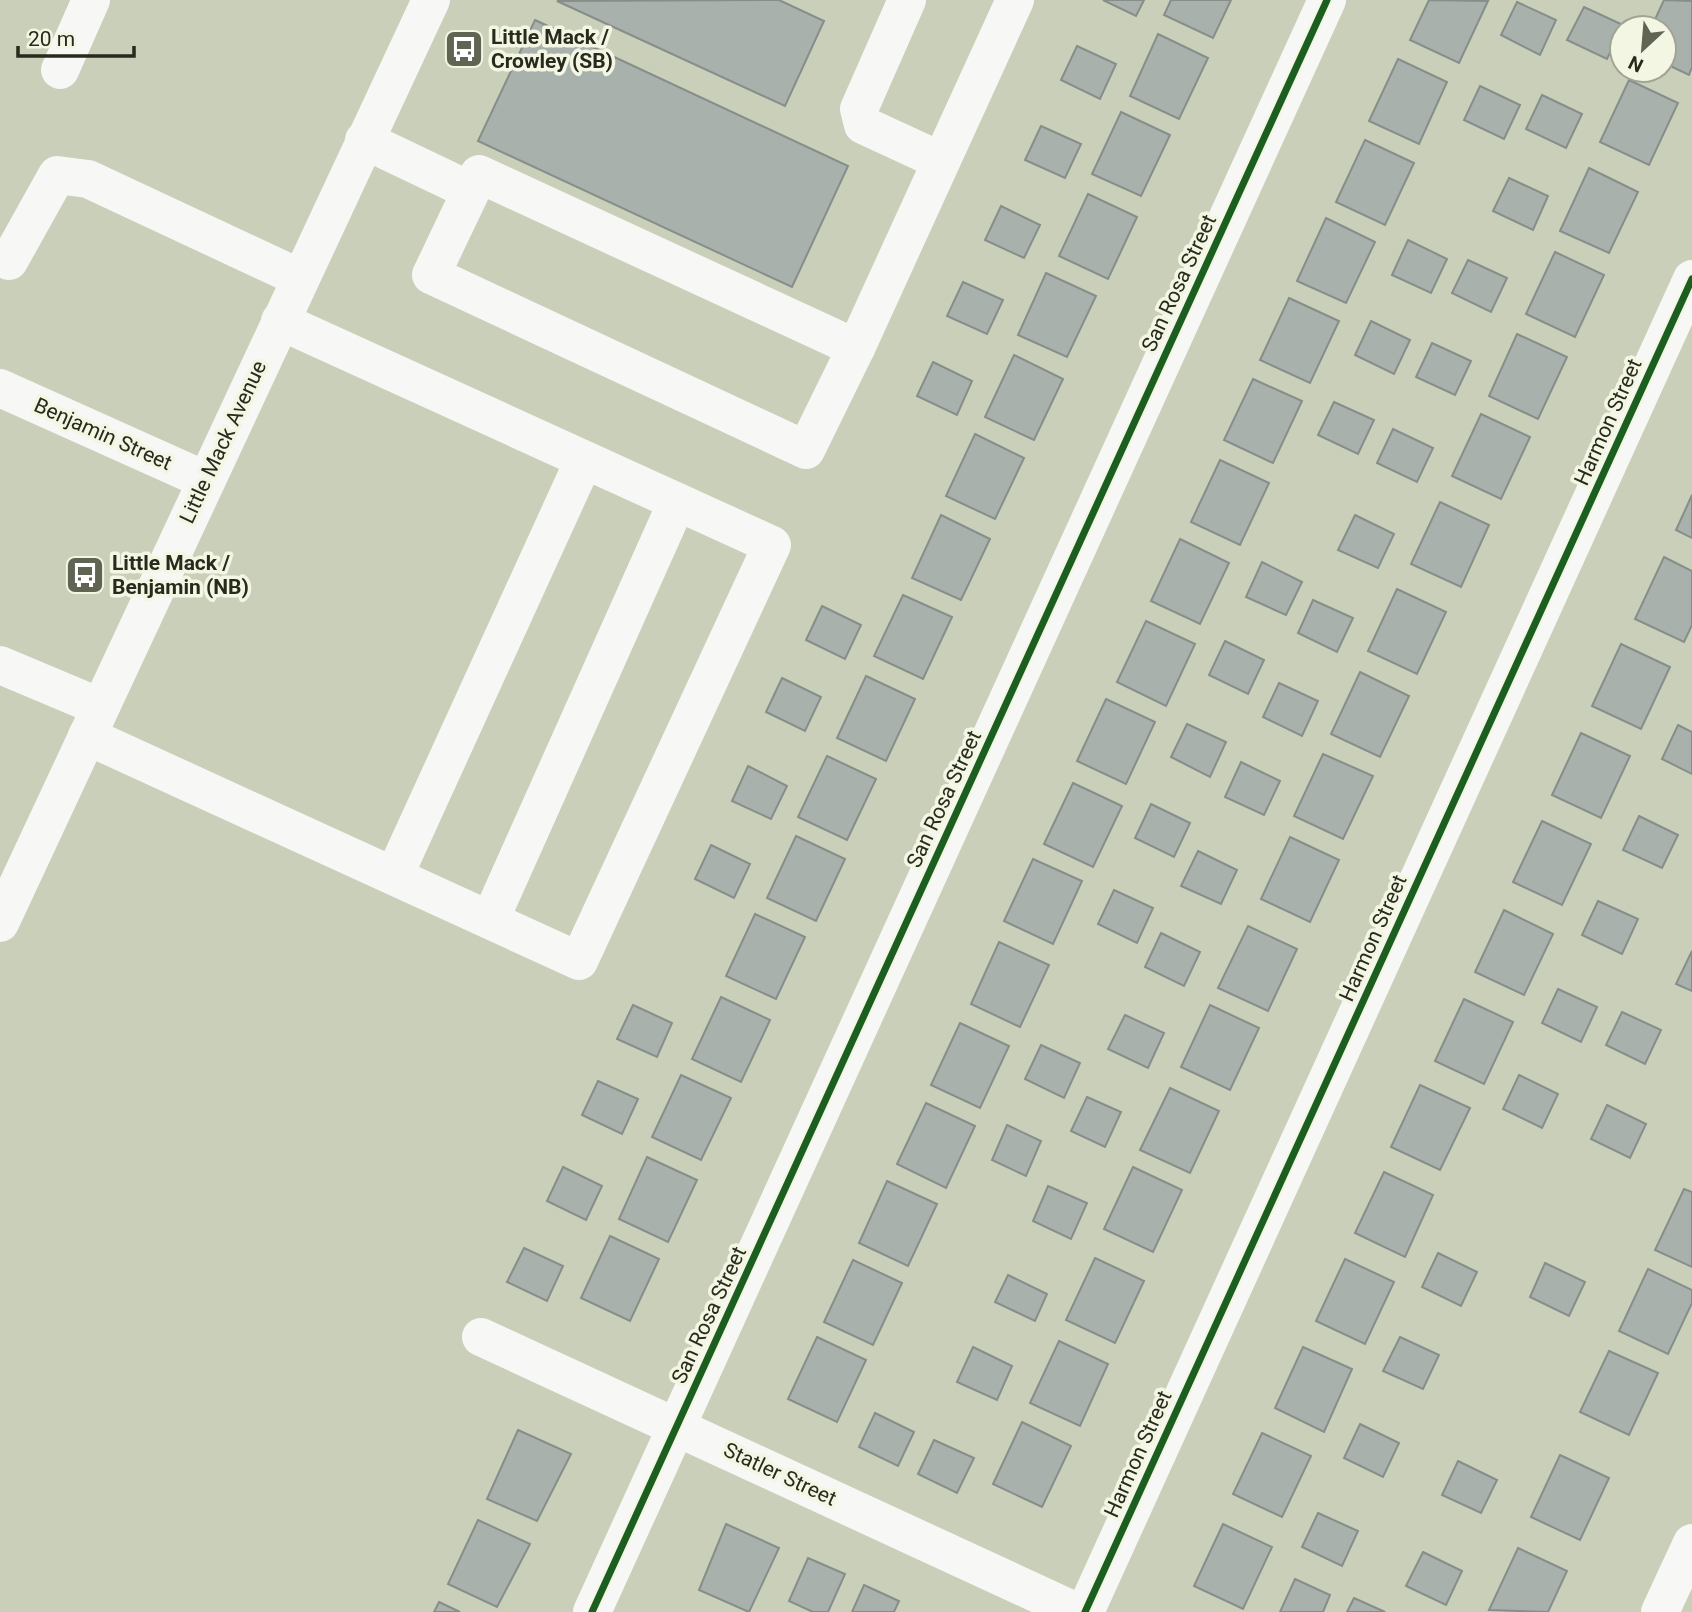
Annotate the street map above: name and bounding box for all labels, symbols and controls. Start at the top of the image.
scale bar [18,14,133,58]
north arrow [1608,14,1678,84]
place label: Little Mack / Crowley (SB) [491,25,613,73]
text: 20 m [28,27,75,51]
bus stop icon: Little Mack / Crowley (SB) [443,28,485,70]
text: N [1625,51,1647,77]
street label: San Rosa Street [1137,211,1221,355]
street label: Harmon Street [1569,355,1647,489]
street label: Little Mack Avenue [175,357,271,527]
street label: Benjamin Street [31,393,176,475]
place label: Little Mack / Benjamin (NB) [112,551,249,599]
bus stop icon: Little Mack / Benjamin (NB) [64,554,106,596]
street label: San Rosa Street [902,727,986,871]
street label: Harmon Street [1334,871,1412,1005]
street label: San Rosa Street [667,1243,751,1387]
street label: Harmon Street [1099,1387,1177,1521]
street label: Statler Street [720,1437,840,1511]

